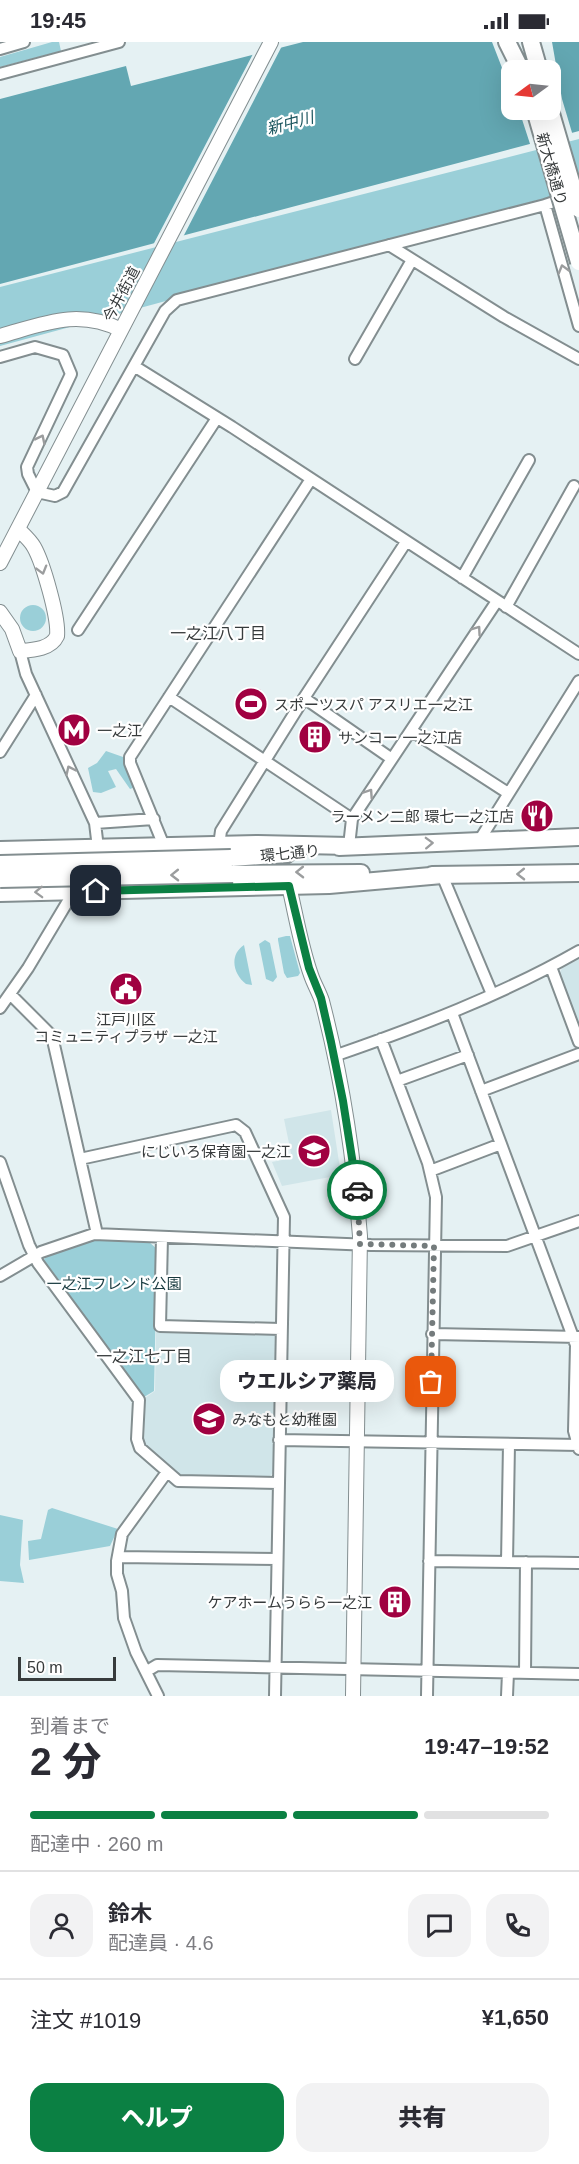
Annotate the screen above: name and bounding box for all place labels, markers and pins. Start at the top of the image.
sports icon: スポーツスパ アスリエ一之江 [233,686,269,722]
place label: スポーツスパ アスリエ一之江 [274,696,473,713]
metro station icon: 一之江 [56,712,92,748]
building icon: サンコー 一之江店 [297,719,333,755]
place label: 一之江 [97,722,142,739]
place label: サンコー 一之江店 [338,729,462,746]
restaurant icon: ラーメン二郎 環七一之江店 [519,798,555,834]
place label: ラーメン二郎 環七一之江店 [330,808,514,825]
pin [70,865,121,916]
public building icon: 江戸川区 コミュニティプラザ 一之江 [108,971,144,1007]
place label: 江戸川区 コミュニティプラザ 一之江 [34,1011,218,1045]
school or university icon: にじいろ保育園一之江 [296,1133,332,1169]
place label: にじいろ保育園一之江 [141,1143,291,1160]
pin [405,1356,456,1407]
callout: ウエルシア薬局 [221,1361,395,1403]
school or university icon: みなもと幼稚園 [191,1401,227,1437]
place label: みなもと幼稚園 [232,1411,337,1428]
building icon: ケアホームうらら一之江 [377,1584,413,1620]
place label: ケアホームうらら一之江 [207,1594,372,1611]

